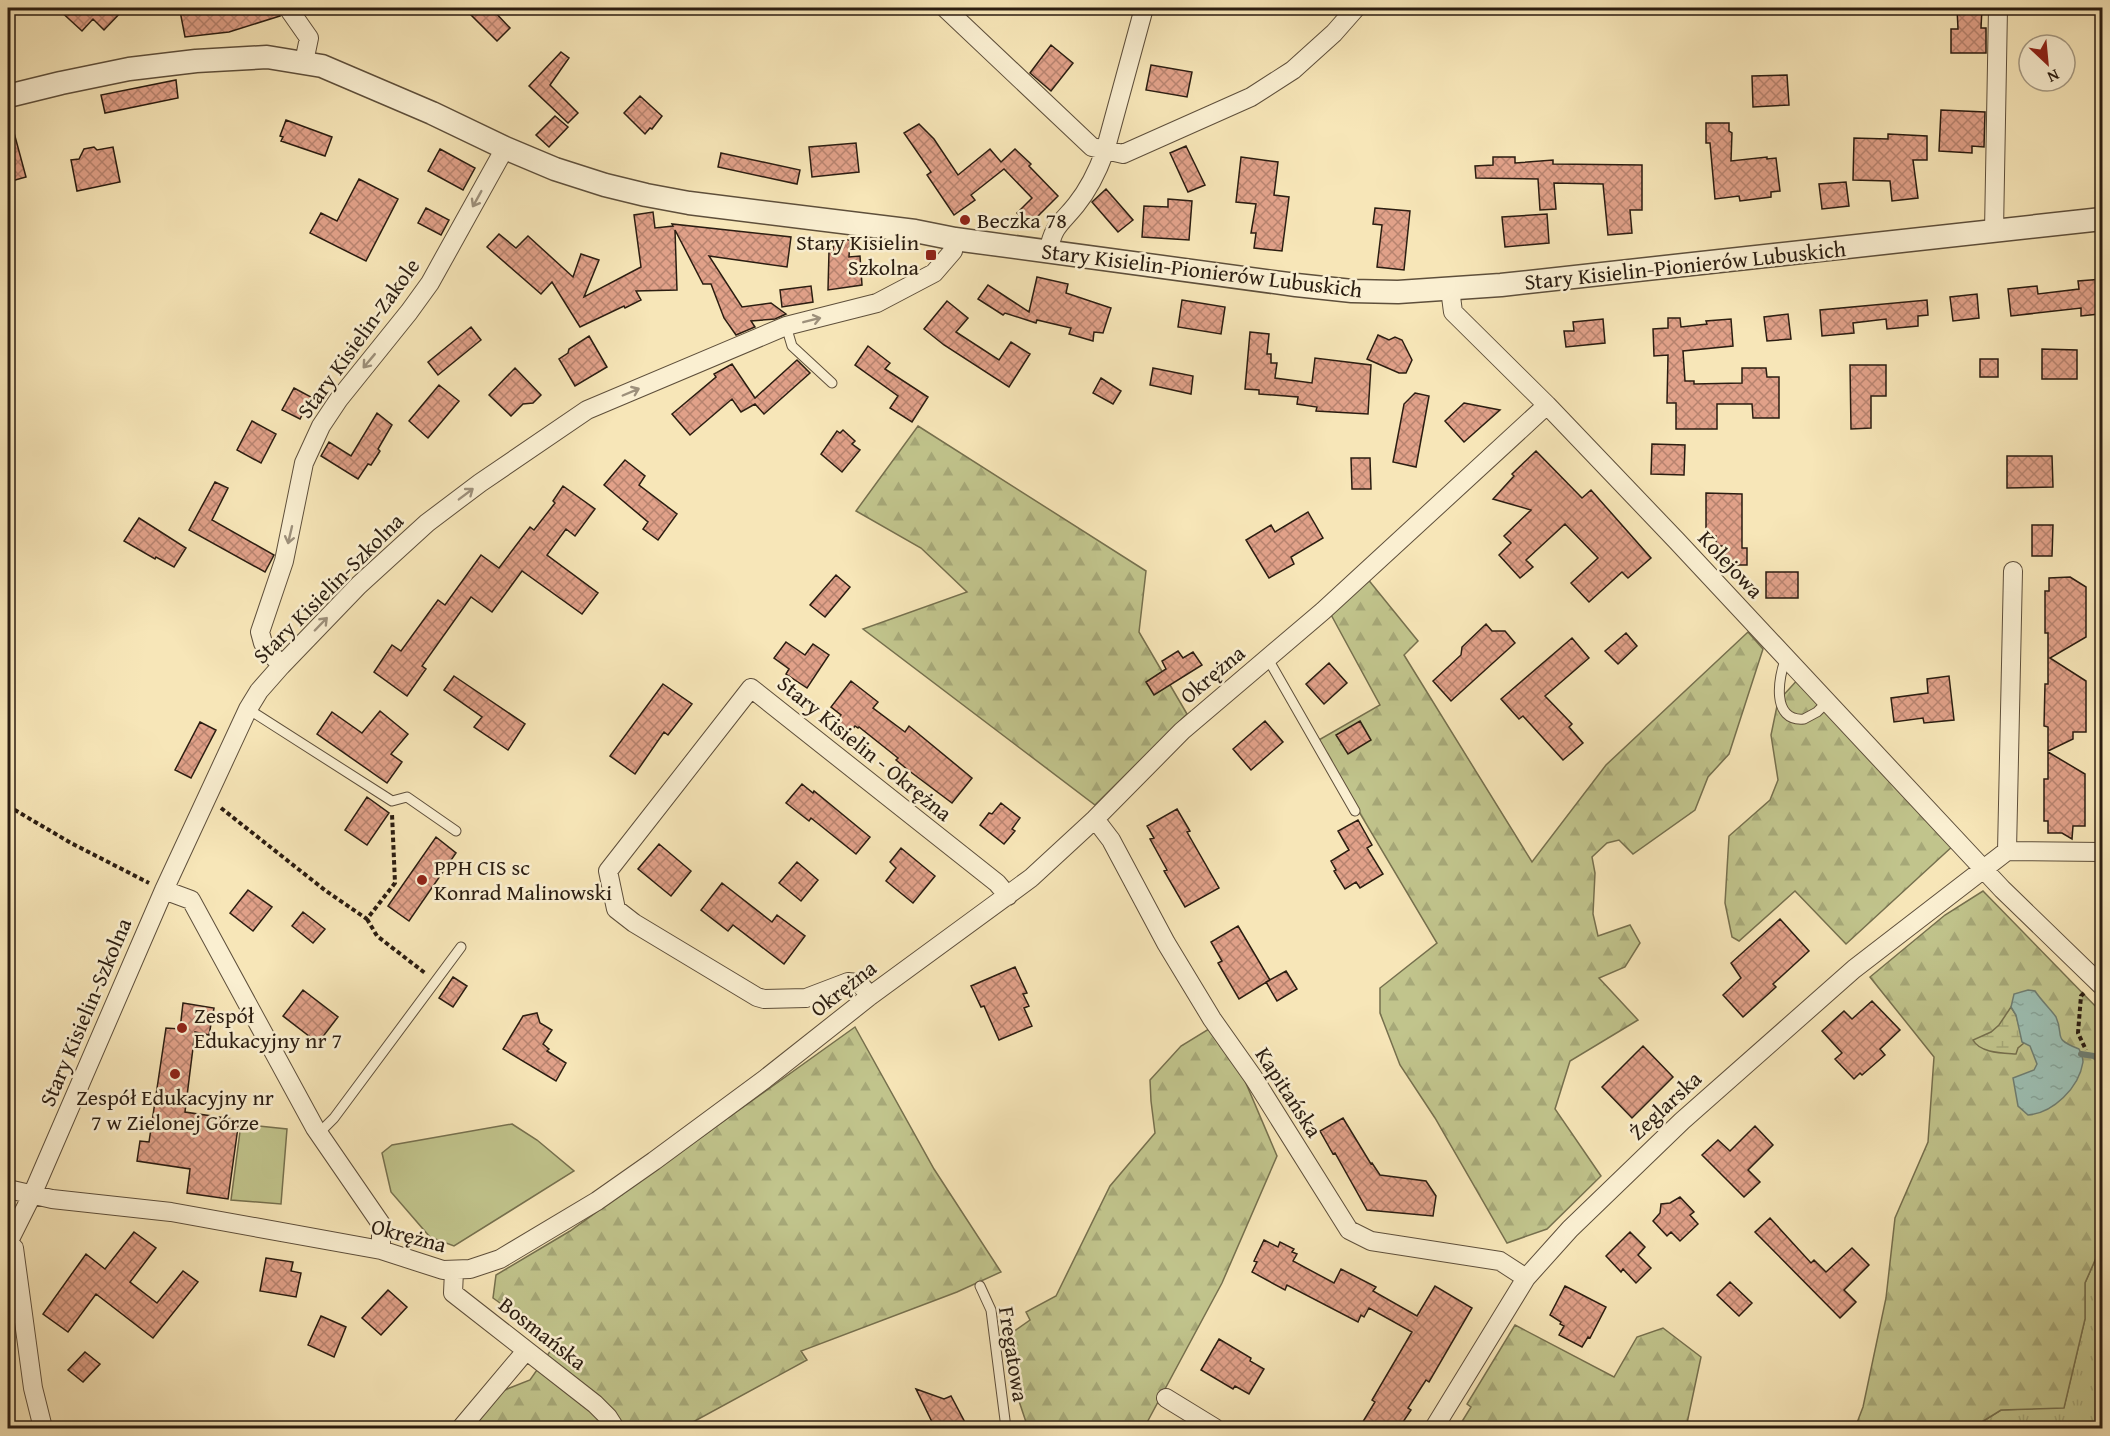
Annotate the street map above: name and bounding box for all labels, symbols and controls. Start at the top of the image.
north arrow [2017,33,2077,93]
text: N [2043,63,2064,90]
one-way arrow [471,190,482,208]
place label: Beczka 78 [977,204,1067,236]
marker: Beczka 78 [958,213,972,227]
place label: Stary Kisielin Szkolna [796,226,920,283]
street label: Stary Kisielin-Pionierów Lubuskich [1523,232,1848,298]
street label: Stary Kisielin-Pionierów Lubuskich [1040,234,1365,306]
marker: Stary Kisielin Szkolna [924,248,938,262]
street label: Stary Kisielin-Zakole [289,251,427,425]
one-way arrow [802,313,821,325]
one-way arrow [362,353,375,369]
one-way arrow [622,385,640,396]
one-way arrow [457,487,473,500]
street label: Stary Kisielin-Szkolna [245,505,411,671]
street label: Kolejowa [1691,523,1771,606]
one-way arrow [284,525,295,544]
one-way arrow [314,617,329,632]
street label: Okrężna [1172,637,1252,711]
street label: Stary Kisielin - Okrężna [771,667,960,829]
place label: PPH CIS sc Konrad Malinowski [434,851,612,908]
marker: PPH CIS sc Konrad Malinowski [415,873,429,887]
street label: Stary Kisielin-Szkolna [31,912,139,1111]
street label: Okrężna [803,952,883,1024]
place label: Zespół Edukacyjny nr 7 [194,999,342,1056]
marker: Zespół Edukacyjny nr 7 [175,1021,189,1035]
street label: Kapitańska [1248,1040,1331,1144]
street label: Żeglarska [1622,1063,1709,1147]
marker: Zespół Edukacyjny nr 7 w Zielonej Górze [168,1067,182,1081]
place label: Zespół Edukacyjny nr 7 w Zielonej Górze [76,1081,274,1138]
street label: Okrężna [368,1210,451,1260]
street label: Bosmańska [492,1289,594,1378]
street label: Fregatowa [991,1304,1037,1404]

